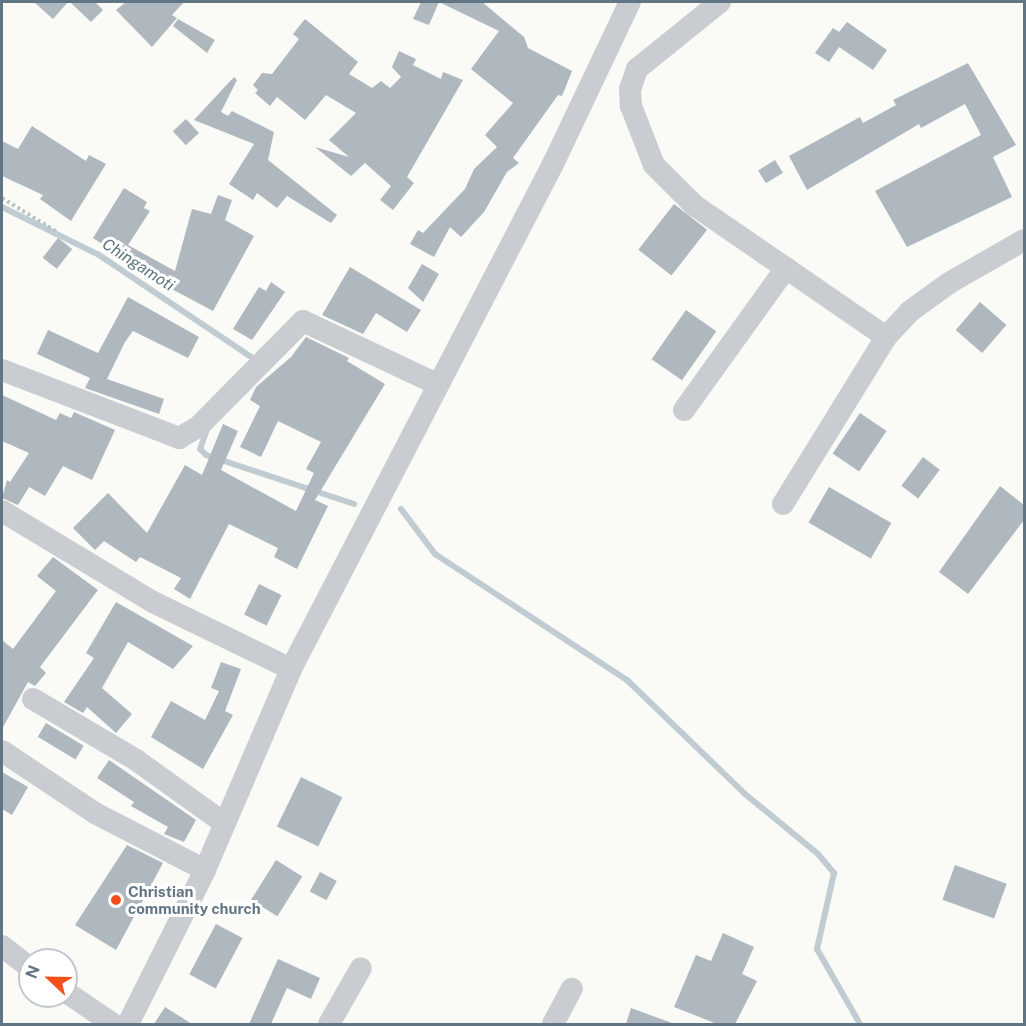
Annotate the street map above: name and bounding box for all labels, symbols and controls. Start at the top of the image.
water label: Chingamoti [98,235,178,295]
place label: Christian community church [128,882,261,917]
marker: Christian community church [109,893,123,907]
north arrow [18,948,78,1008]
text: N [22,962,44,981]

